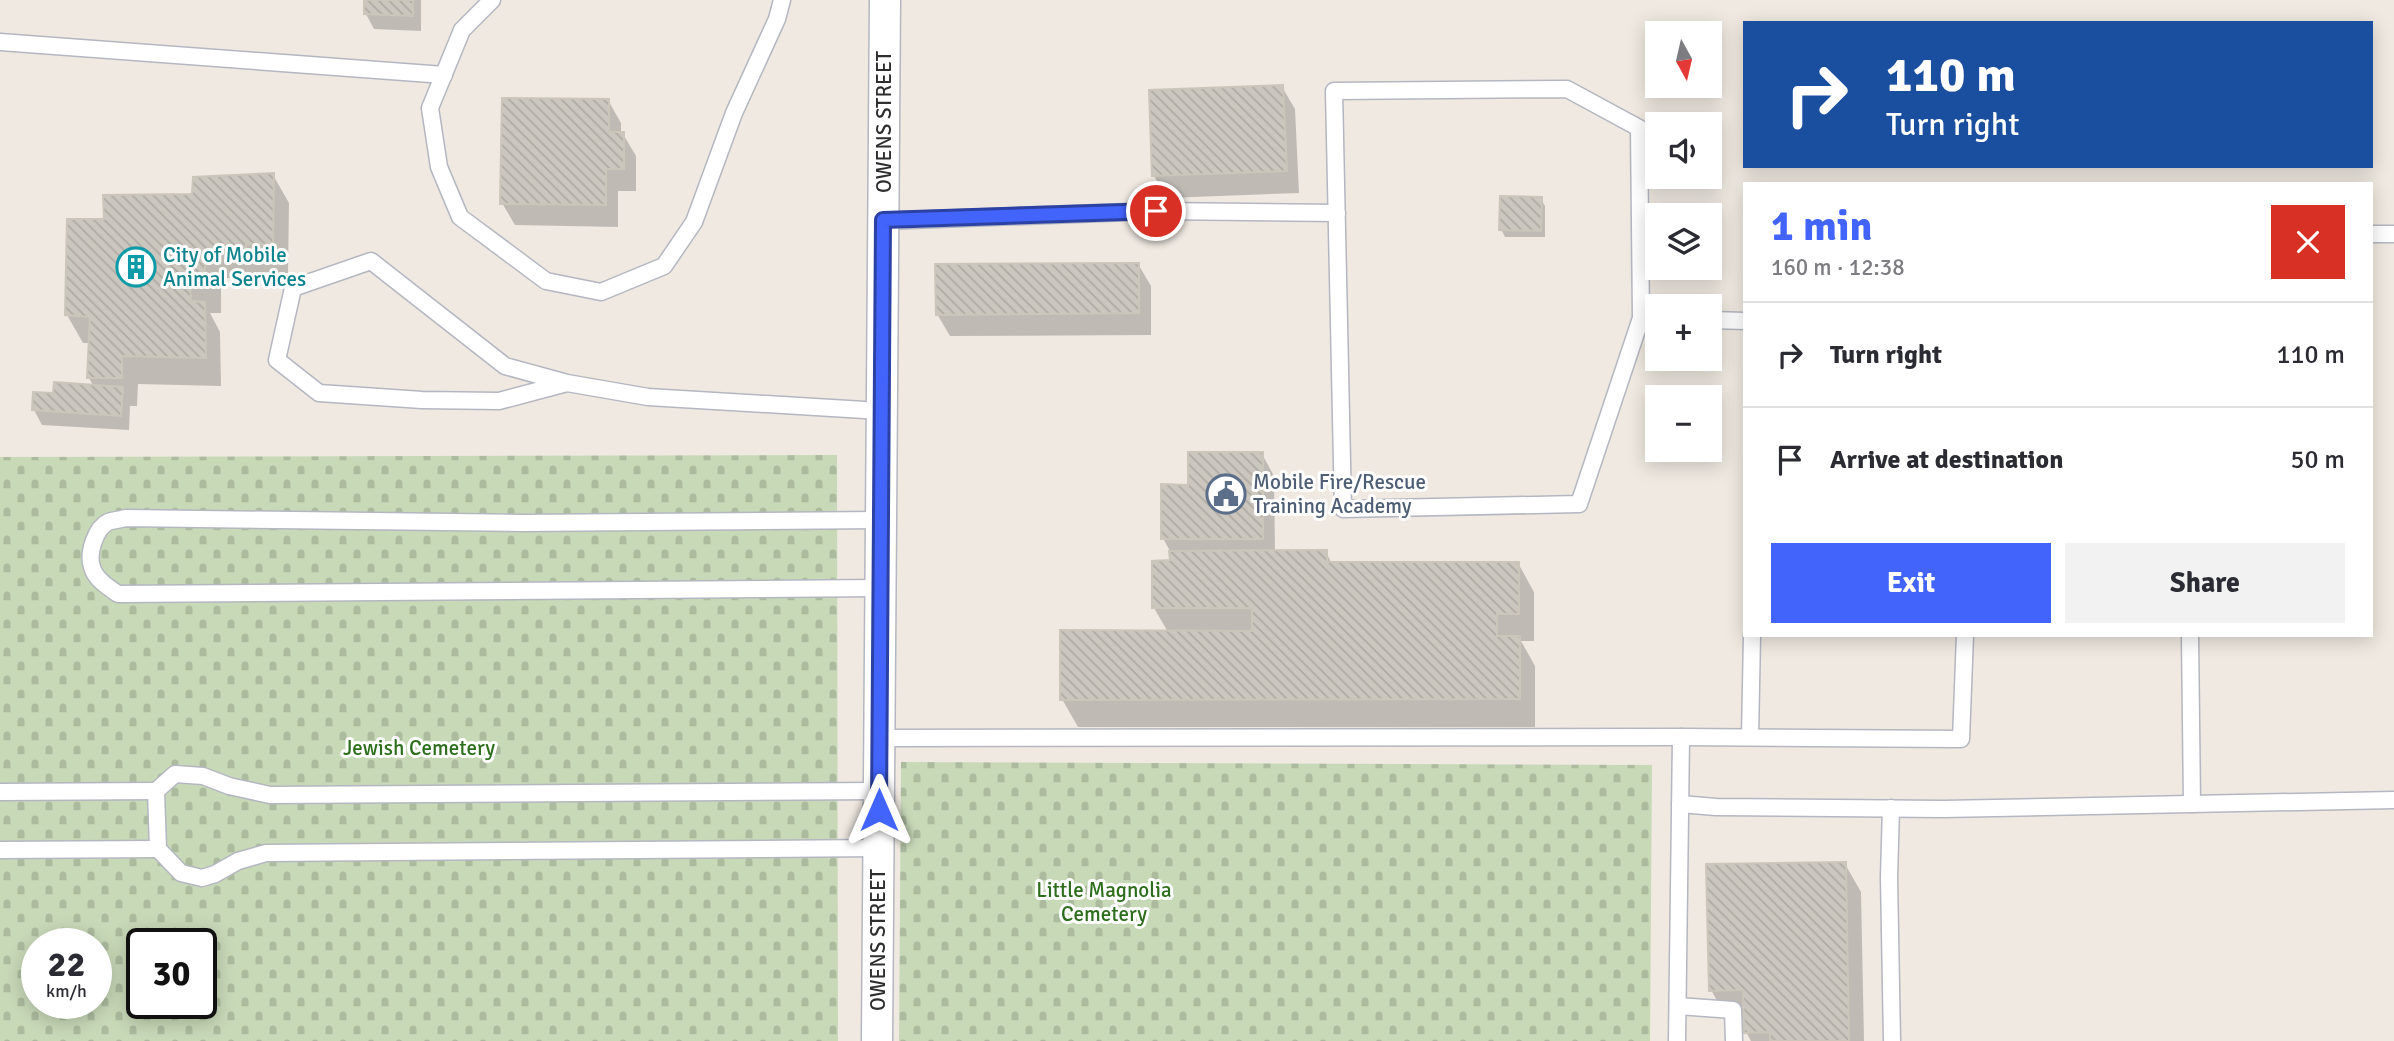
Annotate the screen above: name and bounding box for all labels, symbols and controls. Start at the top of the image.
north arrow [1645,21,1722,98]
map controls [1645,21,1722,462]
text: 110 m [1886,45,2016,105]
icon: right [1771,49,1862,140]
street label: OWENS STREET [871,50,897,193]
text: Turn right [1886,105,2019,144]
button: sound [1645,112,1722,189]
pin [1126,181,1186,241]
icon: arrive [1137,192,1175,230]
text: 1 min [1771,201,1872,252]
button: layers [1645,203,1722,280]
button: close [2271,205,2345,279]
place label: City of Mobile Animal Services [163,242,306,292]
building icon: City of Mobile Animal Services [115,246,157,288]
text: 160 m · 12:38 [1771,253,1905,282]
button: + [1645,294,1722,371]
icon: right [1771,336,1809,374]
text: Turn right [1830,339,1942,371]
text: 110 m [2276,339,2345,371]
button: − [1645,385,1722,462]
icon: arrive [1771,441,1809,479]
text: Arrive at destination [1830,444,2063,476]
text: 50 m [2290,444,2345,476]
place label: Mobile Fire/Rescue Training Academy [1253,469,1426,519]
public building icon: Mobile Fire/Rescue Training Academy [1205,473,1247,515]
button: Exit [1771,543,2051,623]
button: Share [2065,543,2345,623]
park label: Jewish Cemetery [343,735,495,761]
position arrow [842,773,916,847]
street label: OWENS STREET [865,868,891,1011]
park label: Little Magnolia Cemetery [1036,877,1172,927]
speed limit sign: 30 [126,928,217,1019]
text: 22 [48,943,85,986]
text: km/h [46,980,87,1002]

